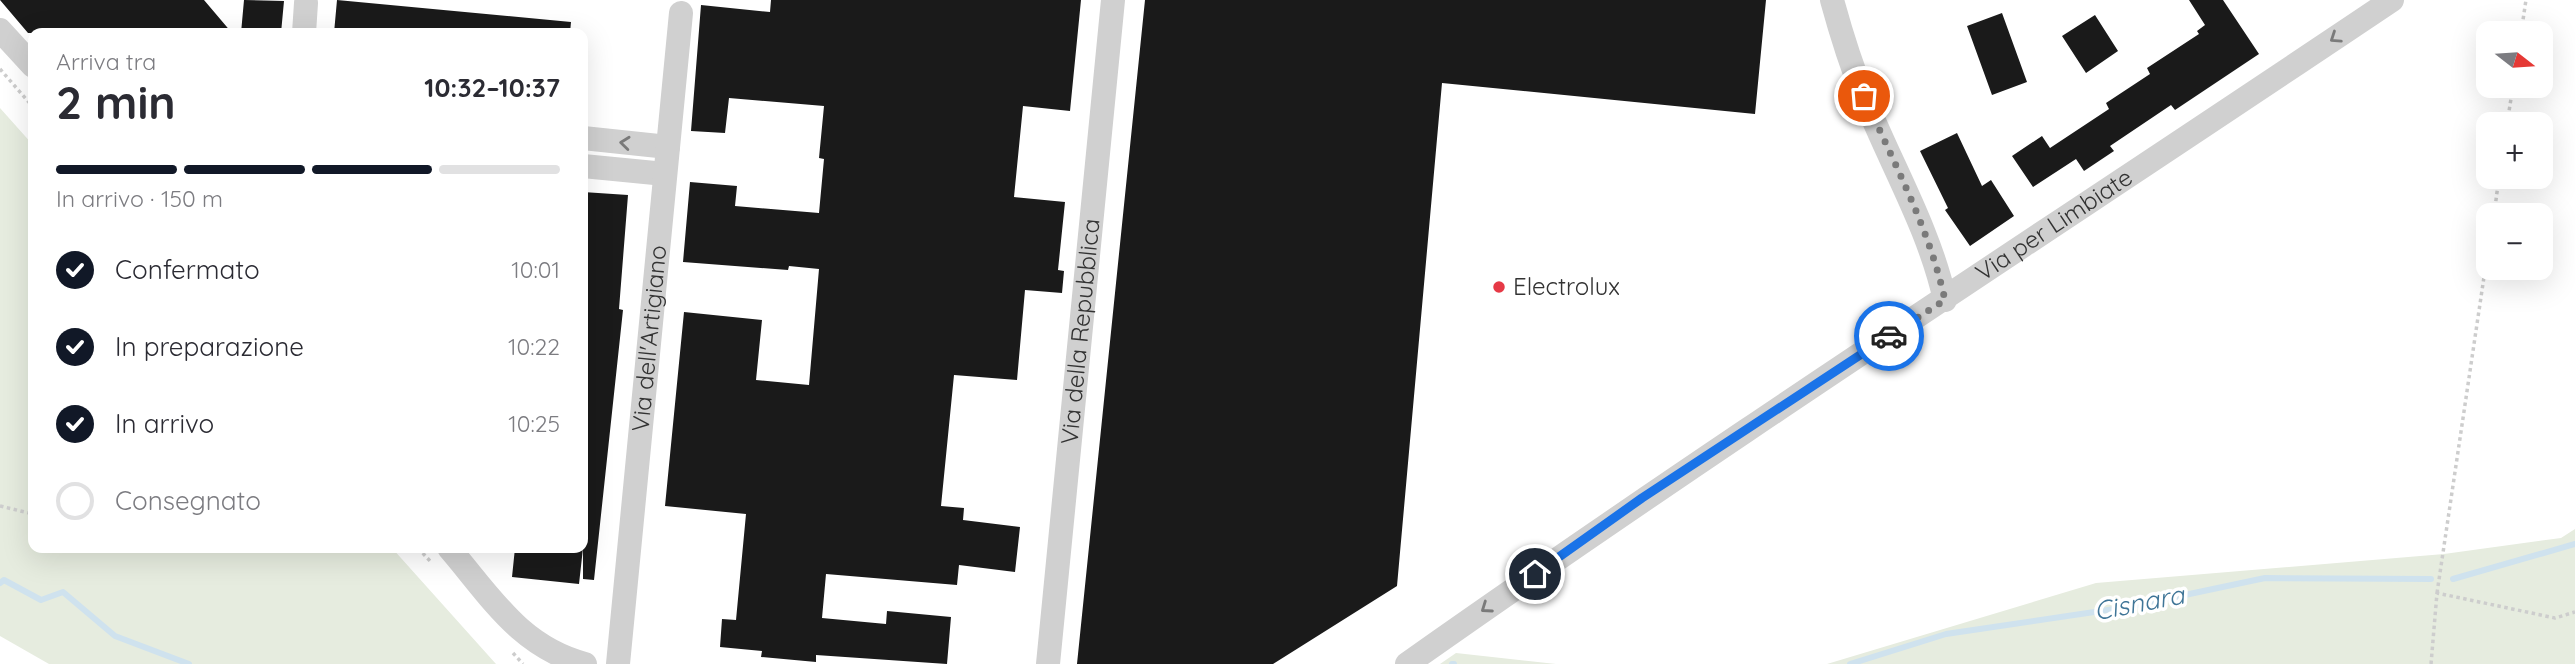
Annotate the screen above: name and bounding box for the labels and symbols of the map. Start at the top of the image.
north arrow [2476,21,2553,98]
one-way arrow [2330,30,2343,42]
pin [1834,66,1894,126]
one-way arrow [619,136,630,151]
street label: Via per Limbiate [1970,161,2138,287]
street label: Via della Repubblica [1054,217,1106,446]
street label: Via dell'Artigiano [625,244,672,433]
place label: Electrolux [1513,271,1620,301]
marker: Electrolux [1491,279,1507,295]
courier [1854,301,1924,371]
pin [1505,544,1565,604]
water label: Cisnara [2091,577,2188,627]
one-way arrow [1481,600,1494,612]

